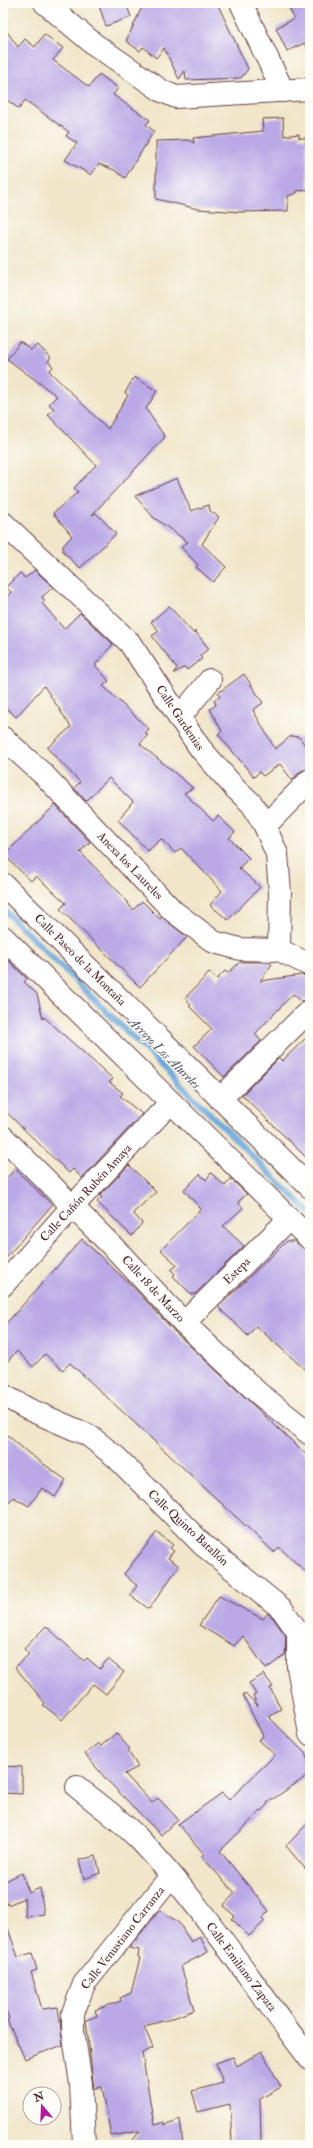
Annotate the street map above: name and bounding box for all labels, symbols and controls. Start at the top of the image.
street label: Calle Gardenias [153,682,207,754]
street label: Anexa los Laureles [93,828,166,903]
street label: Calle Paseo de la Montaña [31,911,130,1010]
water label: Arroyo Los Alureles [123,1012,204,1093]
street label: Calle Cañón Rubén Amaya [37,1140,136,1245]
street label: Calle 18 de Marzo [118,1253,188,1326]
street label: Estepa [220,1253,255,1288]
street label: Calle Quinto Batallón [145,1487,231,1569]
street label: Calle Venustiano Carranza [78,1882,169,1993]
street label: Calle Emiliano Zapata [203,1919,280,2015]
north arrow [22,2086,62,2126]
text: N [31,2089,47,2105]

